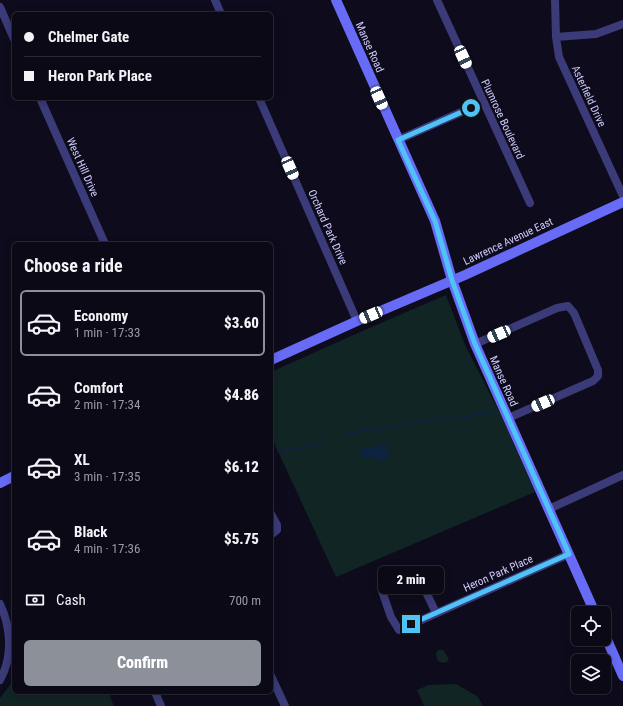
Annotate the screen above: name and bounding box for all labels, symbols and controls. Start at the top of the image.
street label: Manse Road [353,20,386,74]
text: Chelmer Gate [48,28,129,46]
car [452,44,474,70]
street label: Asterfield Drive [569,63,608,129]
text: Heron Park Place [48,67,152,85]
street label: Plumrose Boulevard [478,77,527,161]
car [369,85,389,111]
route start [462,99,480,117]
street label: West Hill Drive [64,136,101,199]
car [280,155,300,181]
street label: Orchard Park Drive [305,188,350,267]
street label: Lawrence Avenue East [461,215,555,268]
text: Choose a ride [24,255,123,276]
icon: car [26,305,62,341]
car [358,305,384,325]
text: Economy [74,307,128,325]
text: $3.60 [224,314,259,332]
car [486,324,512,344]
text: 1 min · 17:33 [74,325,140,340]
street label: Manse Road [487,354,520,408]
icon: car [26,377,62,413]
text: Comfort [74,379,123,397]
text: $4.86 [224,386,259,404]
car [530,393,556,413]
text: 2 min · 17:34 [74,397,140,412]
icon: car [26,449,62,485]
text: XL [74,451,90,469]
text: $6.12 [224,458,259,476]
text: 3 min · 17:35 [74,469,140,484]
icon: car [26,521,62,557]
text: Black [74,523,107,541]
text: $5.75 [224,530,259,548]
text: 4 min · 17:36 [74,541,140,556]
street label: Heron Park Place [461,552,535,595]
callout: 2 min [378,566,444,594]
text: 2 min [397,572,425,587]
icon: cash [24,589,46,611]
text: Cash [56,591,86,609]
text: 700 m [229,593,261,608]
map controls [571,606,611,694]
button: locate [571,606,611,646]
route end [402,615,420,633]
button: Confirm [24,640,261,686]
button: layers [571,654,611,694]

